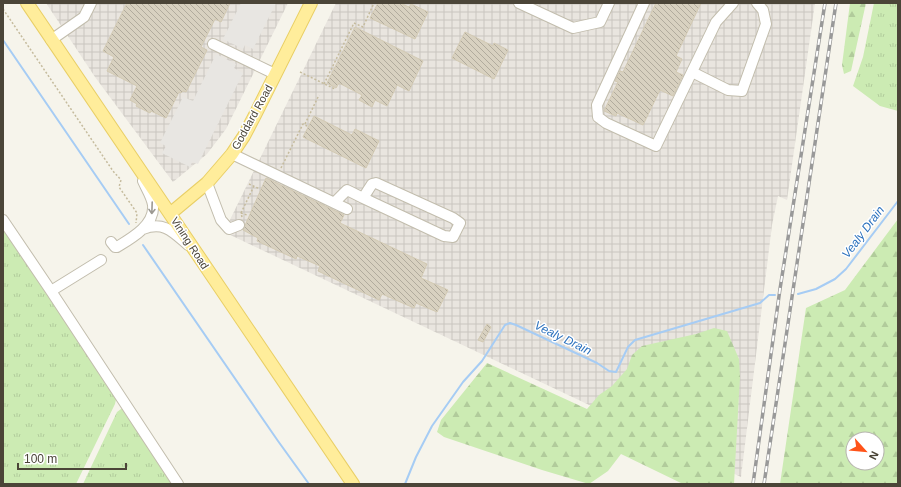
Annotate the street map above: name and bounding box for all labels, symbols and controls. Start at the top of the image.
street label: Goddard Road [229,83,275,151]
one-way arrow [148,201,155,214]
water label: Vealy Drain [839,203,887,261]
street label: Vining Road [169,215,211,271]
water label: Vealy Drain [532,318,594,358]
north arrow [845,431,885,471]
scale bar [18,445,126,471]
text: N [867,449,881,462]
text: 100 m [24,452,57,466]

